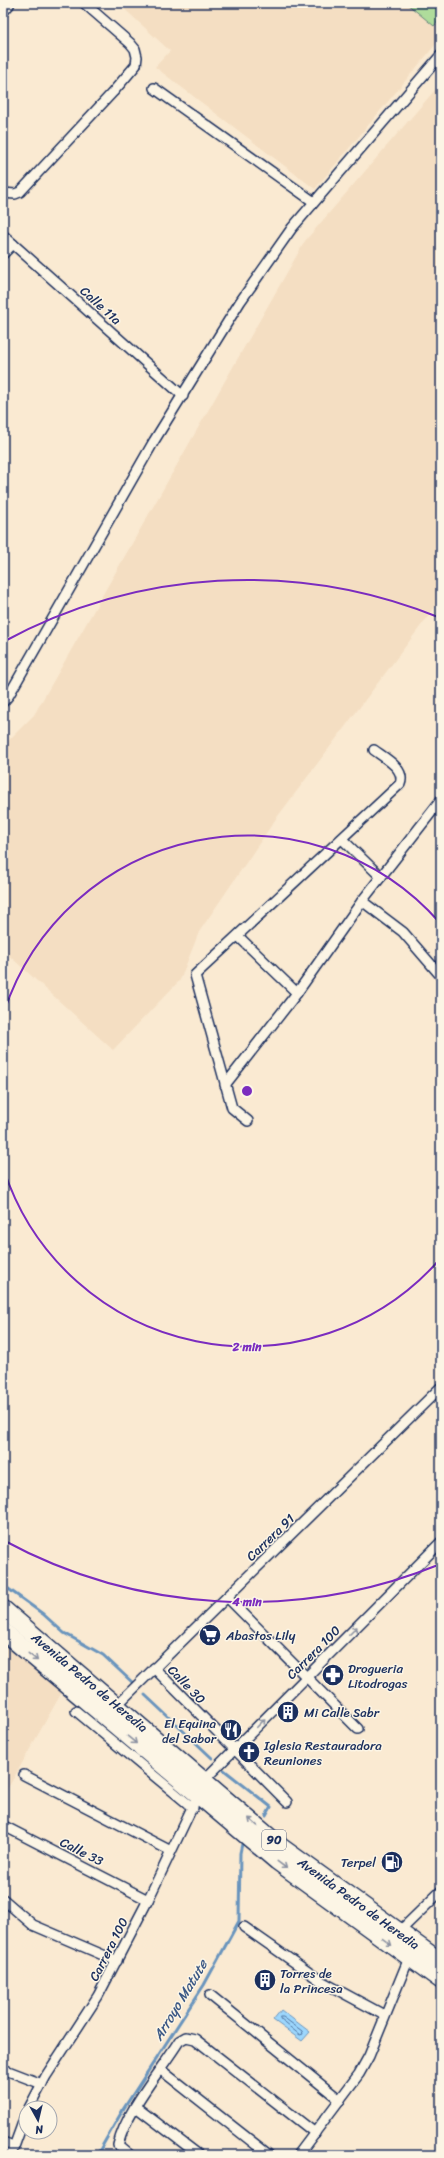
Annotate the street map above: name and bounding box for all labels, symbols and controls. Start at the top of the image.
street label: Calle 11a [74,280,127,331]
centre of rings [240,1084,254,1098]
text: 2 min [231,1336,262,1358]
street label: Carrera 91 [240,1508,300,1567]
text: 4 min [231,1591,262,1613]
street label: Carrera 100 [281,1620,346,1685]
supermarket icon: Abastos Lily [197,1622,223,1648]
place label: Abastos Lily [225,1624,296,1647]
street label: Avenida Pedro de Heredia [25,1626,154,1739]
one-way arrow [348,1626,358,1636]
one-way arrow [27,1652,38,1661]
place label: Drogueria Litodrogas [348,1657,408,1695]
street label: Calle 30 [162,1659,211,1709]
pharmacy icon: Drogueria Litodrogas [320,1662,346,1688]
building icon: Mi Calle Sabr [275,1699,301,1725]
place label: Mi Calle Sabr [304,1701,380,1724]
place label: El Equina del Sabor [162,1712,217,1750]
restaurant icon: El Equina del Sabor [218,1717,244,1743]
one-way arrow [256,1718,266,1728]
place label: Iglesia Restauradora Reuniones [263,1734,382,1772]
one-way arrow [127,1736,138,1745]
church icon: Iglesia Restauradora Reuniones [236,1739,262,1765]
one-way arrow [248,1818,258,1827]
road number: 90 [262,1830,286,1850]
street label: Calle 33 [56,1831,108,1872]
fuel station icon: Terpel [379,1849,405,1875]
street label: Avenida Pedro de Heredia [292,1850,425,1956]
place label: Terpel [341,1851,376,1874]
one-way arrow [276,1860,287,1869]
street label: Carrera 100 [82,1913,134,1985]
one-way arrow [381,1938,392,1946]
water label: Arroyo Matute [146,1953,216,2047]
place label: Torres de la Princesa [280,1962,343,2000]
building icon: Torres de la Princesa [252,1967,278,1993]
north arrow [18,2100,58,2140]
text: N [34,2119,45,2139]

